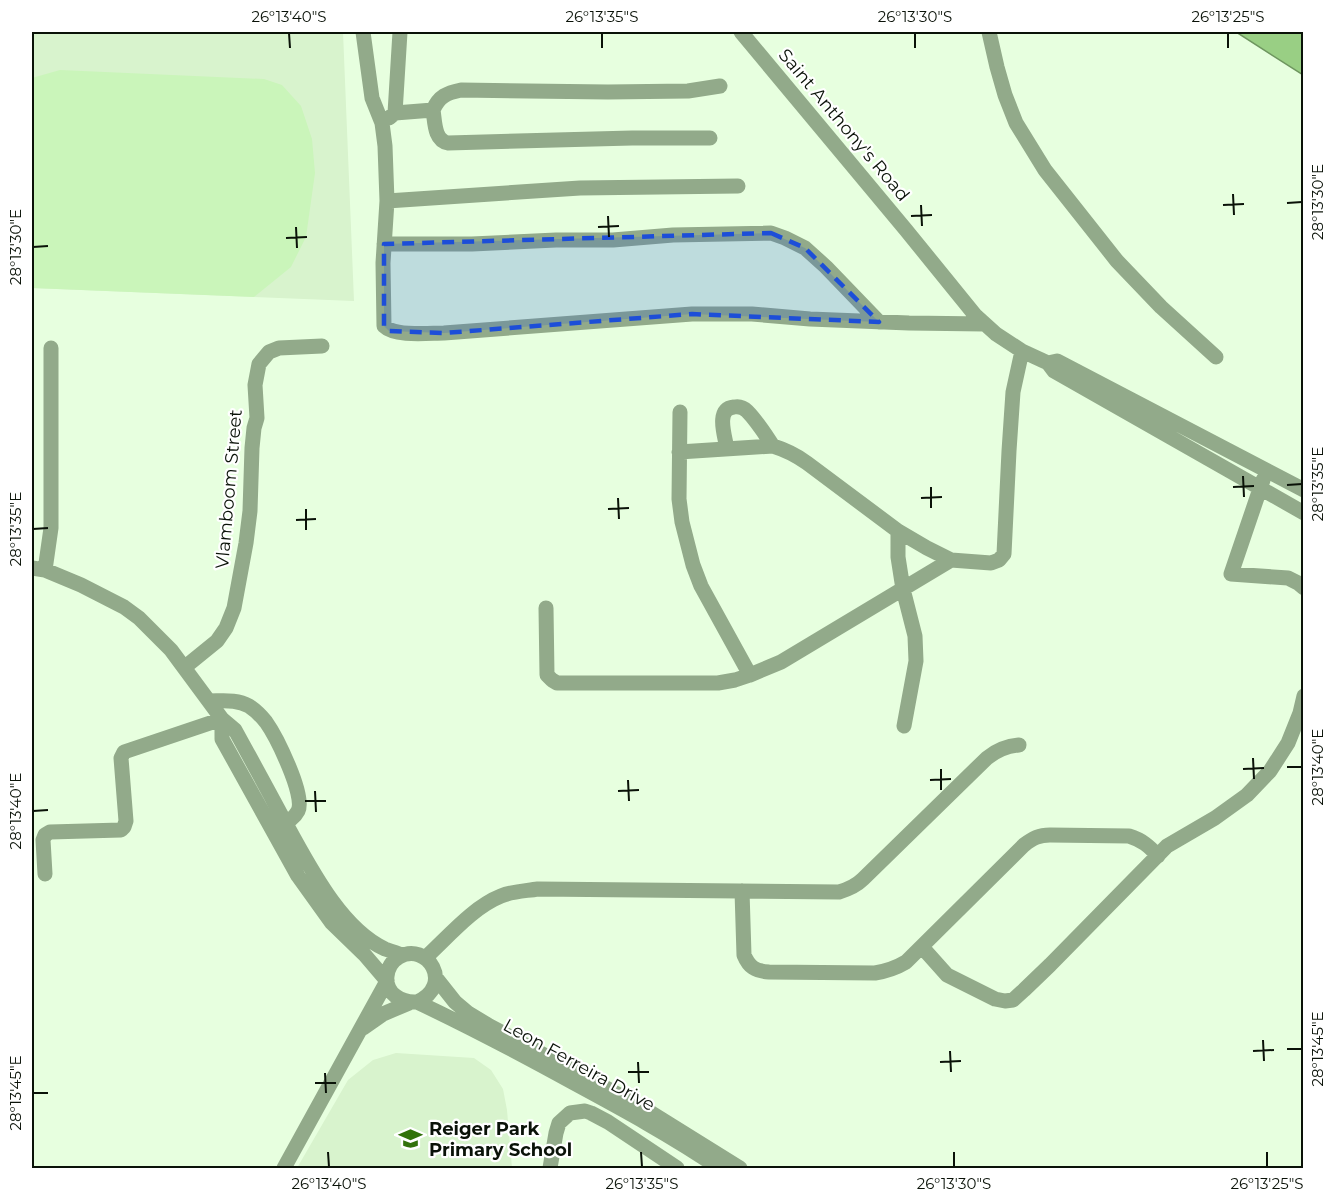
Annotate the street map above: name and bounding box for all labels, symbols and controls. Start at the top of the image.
text: 26°13'40"S [251,7,327,26]
text: 26°13'35"S [566,7,638,26]
text: 26°13'30"S [878,7,952,26]
text: 26°13'25"S [1191,7,1265,26]
street label: Saint Anthony's Road [774,44,914,206]
text: 28°13'30"E [1308,164,1327,240]
text: 28°13'30"E [6,209,25,285]
street label: Vlamboom Street [211,408,247,570]
text: 28°13'35"E [1308,447,1327,521]
text: 28°13'35"E [6,492,25,566]
text: 28°13'40"E [1308,729,1327,805]
text: 28°13'40"E [6,773,25,849]
text: 28°13'45"E [1308,1011,1327,1087]
street label: Leon Ferreira Drive [499,1014,659,1116]
text: 28°13'45"E [6,1055,25,1131]
place label: Reiger Park Primary School [429,1118,572,1161]
school or university icon: Reiger Park Primary School [398,1126,424,1152]
text: 26°13'40"S [291,1174,367,1193]
text: 26°13'35"S [606,1174,678,1193]
text: 26°13'30"S [917,1174,991,1193]
text: 26°13'25"S [1230,1174,1304,1193]

